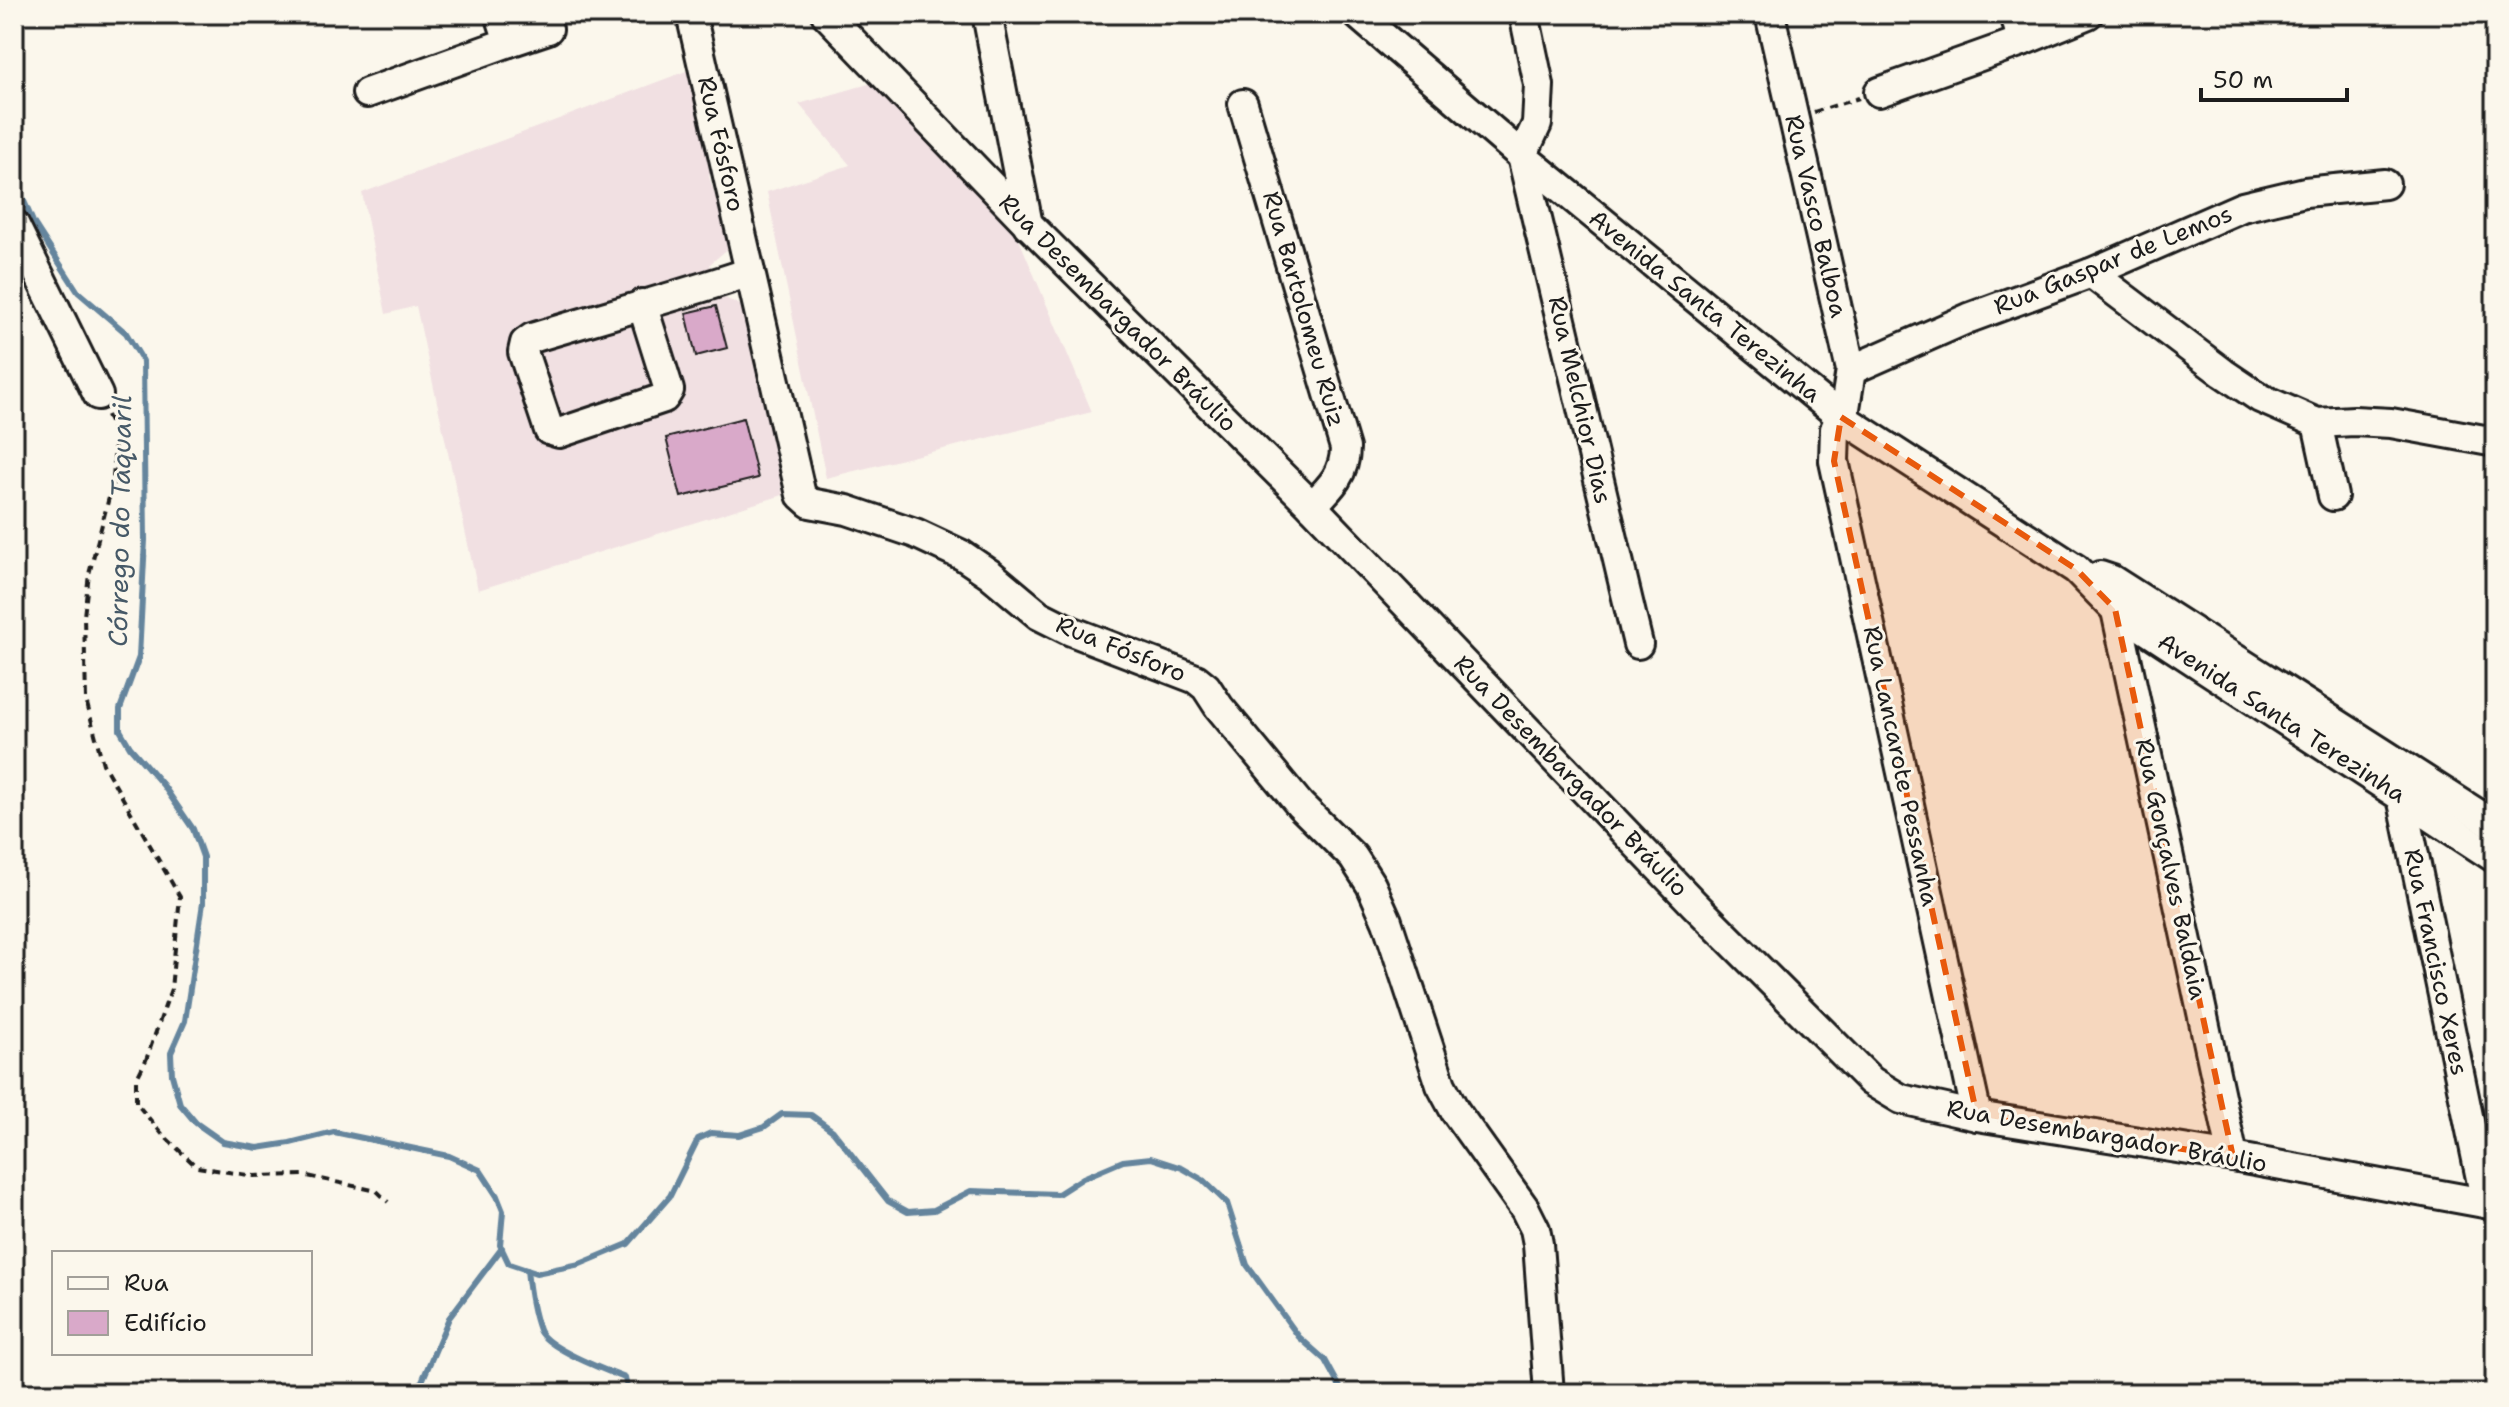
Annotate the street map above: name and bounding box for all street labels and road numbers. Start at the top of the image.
street label: Rua Fósforo [690,73,752,215]
street label: Rua Vasco Balboa [1777,111,1855,321]
street label: Rua Desembargador Bráulio [992,187,1244,439]
street label: Rua Bartolomeu Ruiz [1255,188,1353,430]
street label: Rua Gaspar de Lemos [1989,198,2237,322]
street label: Avenida Santa Terezinha [1582,202,1828,410]
street label: Rua Melchior Dias [1541,293,1619,507]
street label: Rua Fósforo [1051,608,1191,690]
street label: Rua Lancarote Pessanha [1856,623,1946,909]
street label: Avenida Santa Terezinha [2152,626,2412,810]
street label: Rua Desembargador Bráulio [1447,648,1695,904]
street label: Rua Gonçalves Baldaia [2128,736,2214,1003]
street label: Rua Francisco Xeres [2396,846,2476,1078]
street label: Rua Desembargador Bráulio [1944,1092,2270,1180]

